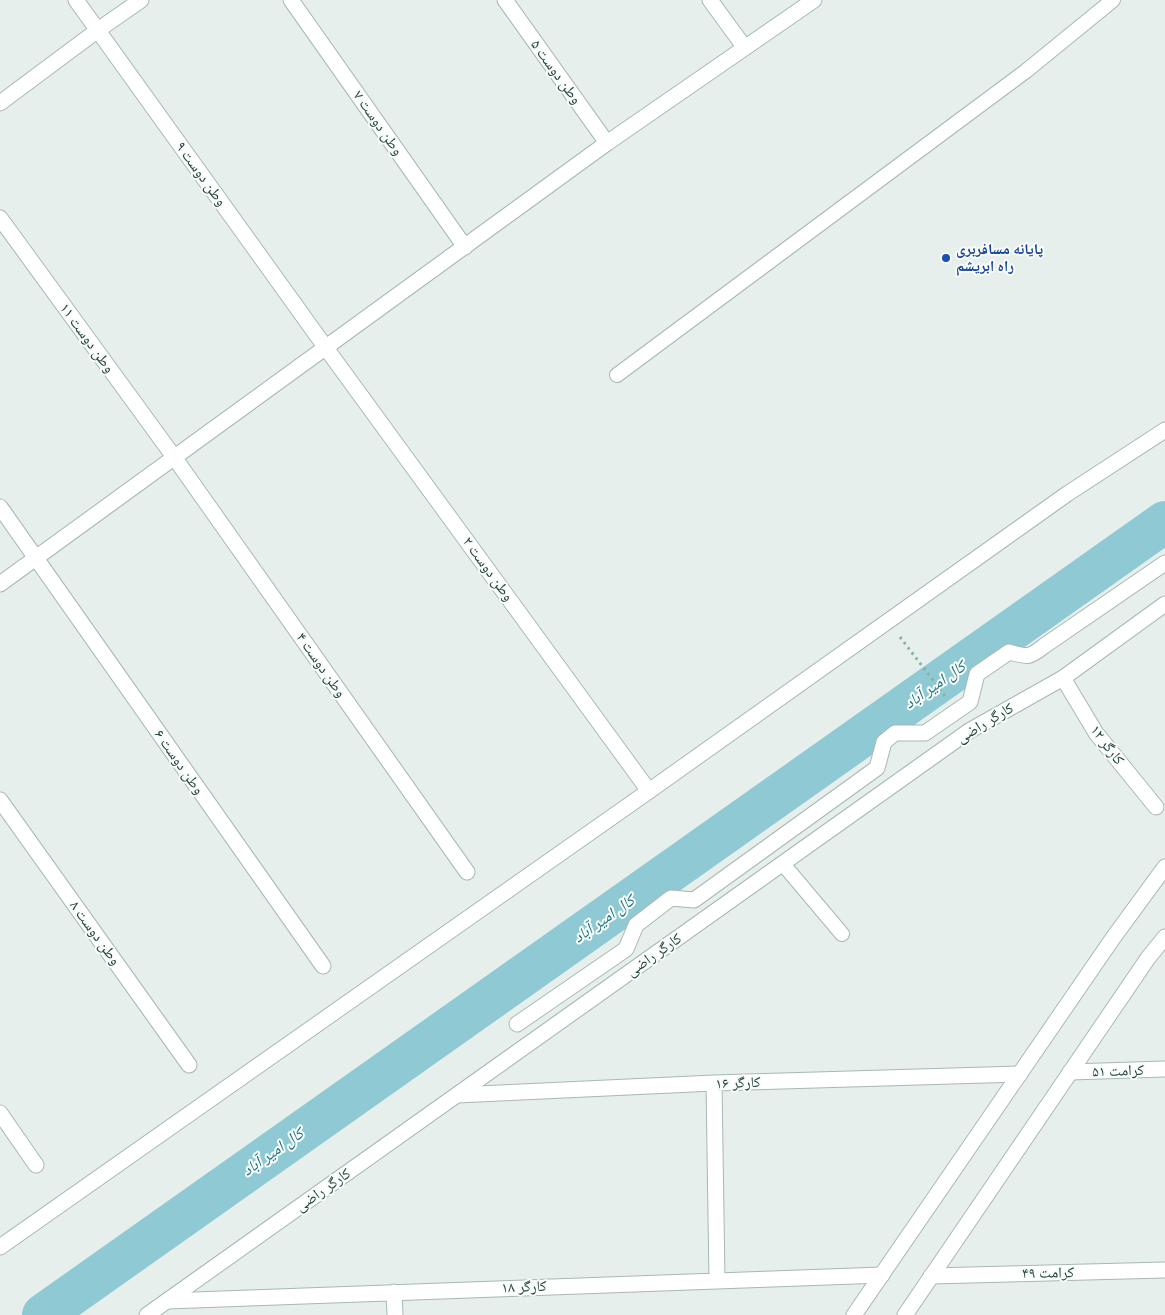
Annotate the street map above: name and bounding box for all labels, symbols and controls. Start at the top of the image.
street label: وطن دوست ۵ [527,36,585,108]
street label: وطن دوست ۷ [349,87,407,159]
street label: وطن دوست ۹ [172,138,230,210]
place label: پایانه مسافربری راه ابریشم [956,240,1043,275]
marker: پایانه مسافربری راه ابریشم [940,252,952,264]
street label: وطن دوست ۱۱ [56,300,118,376]
street label: وطن دوست ۲ [459,533,517,605]
street label: وطن دوست ۴ [292,629,350,701]
water label: کال امیر آباد [901,657,969,713]
street label: کارگر راضی [953,699,1017,747]
street label: کارگر ۱۲ [1086,722,1128,768]
street label: وطن دوست ۶ [150,726,208,798]
water label: کال امیر آباد [570,891,638,947]
street label: وطن دوست ۸ [66,897,124,969]
street label: کارگر راضی [623,930,685,980]
street label: کرامت ۵۱ [1092,1061,1144,1081]
street label: کارگر ۱۶ [715,1073,761,1093]
water label: کال امیر آباد [239,1124,307,1180]
street label: کارگر راضی [292,1165,354,1215]
street label: کرامت ۴۹ [1022,1264,1074,1282]
street label: کارگر ۱۸ [501,1277,547,1297]

